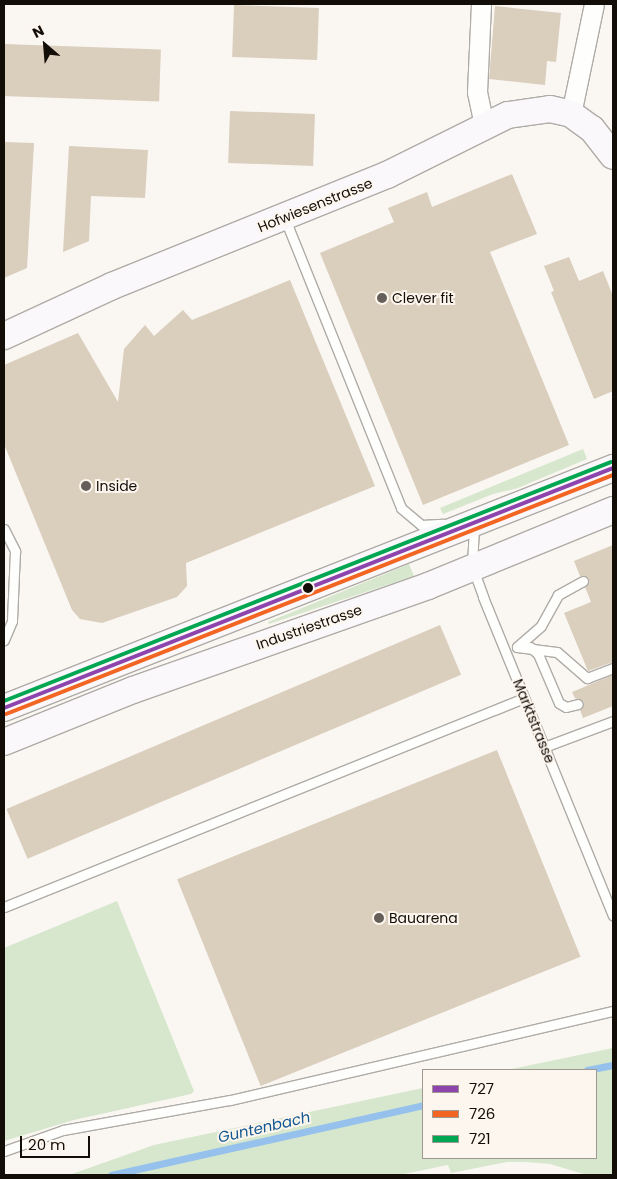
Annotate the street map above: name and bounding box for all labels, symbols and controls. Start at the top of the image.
north arrow [20,20,70,70]
text: N [29,20,47,43]
street label: Hofwiesenstrasse [255,174,375,236]
place label: Clever fit [392,290,454,306]
marker: Clever fit [376,292,388,304]
place label: Inside [96,478,137,494]
marker: Inside [80,480,92,492]
unlabelled marker [303,583,313,593]
street label: Industriestrasse [254,601,364,653]
street label: Marktstrasse [509,676,559,766]
place label: Bauarena [389,910,458,926]
marker: Bauarena [373,912,385,924]
legend [422,1069,597,1159]
text: 727 [469,1078,494,1099]
text: 726 [469,1103,495,1124]
water label: Guntenbach [216,1108,312,1146]
scale bar [22,1126,92,1158]
text: 721 [469,1128,491,1149]
text: 20 m [28,1134,66,1155]

